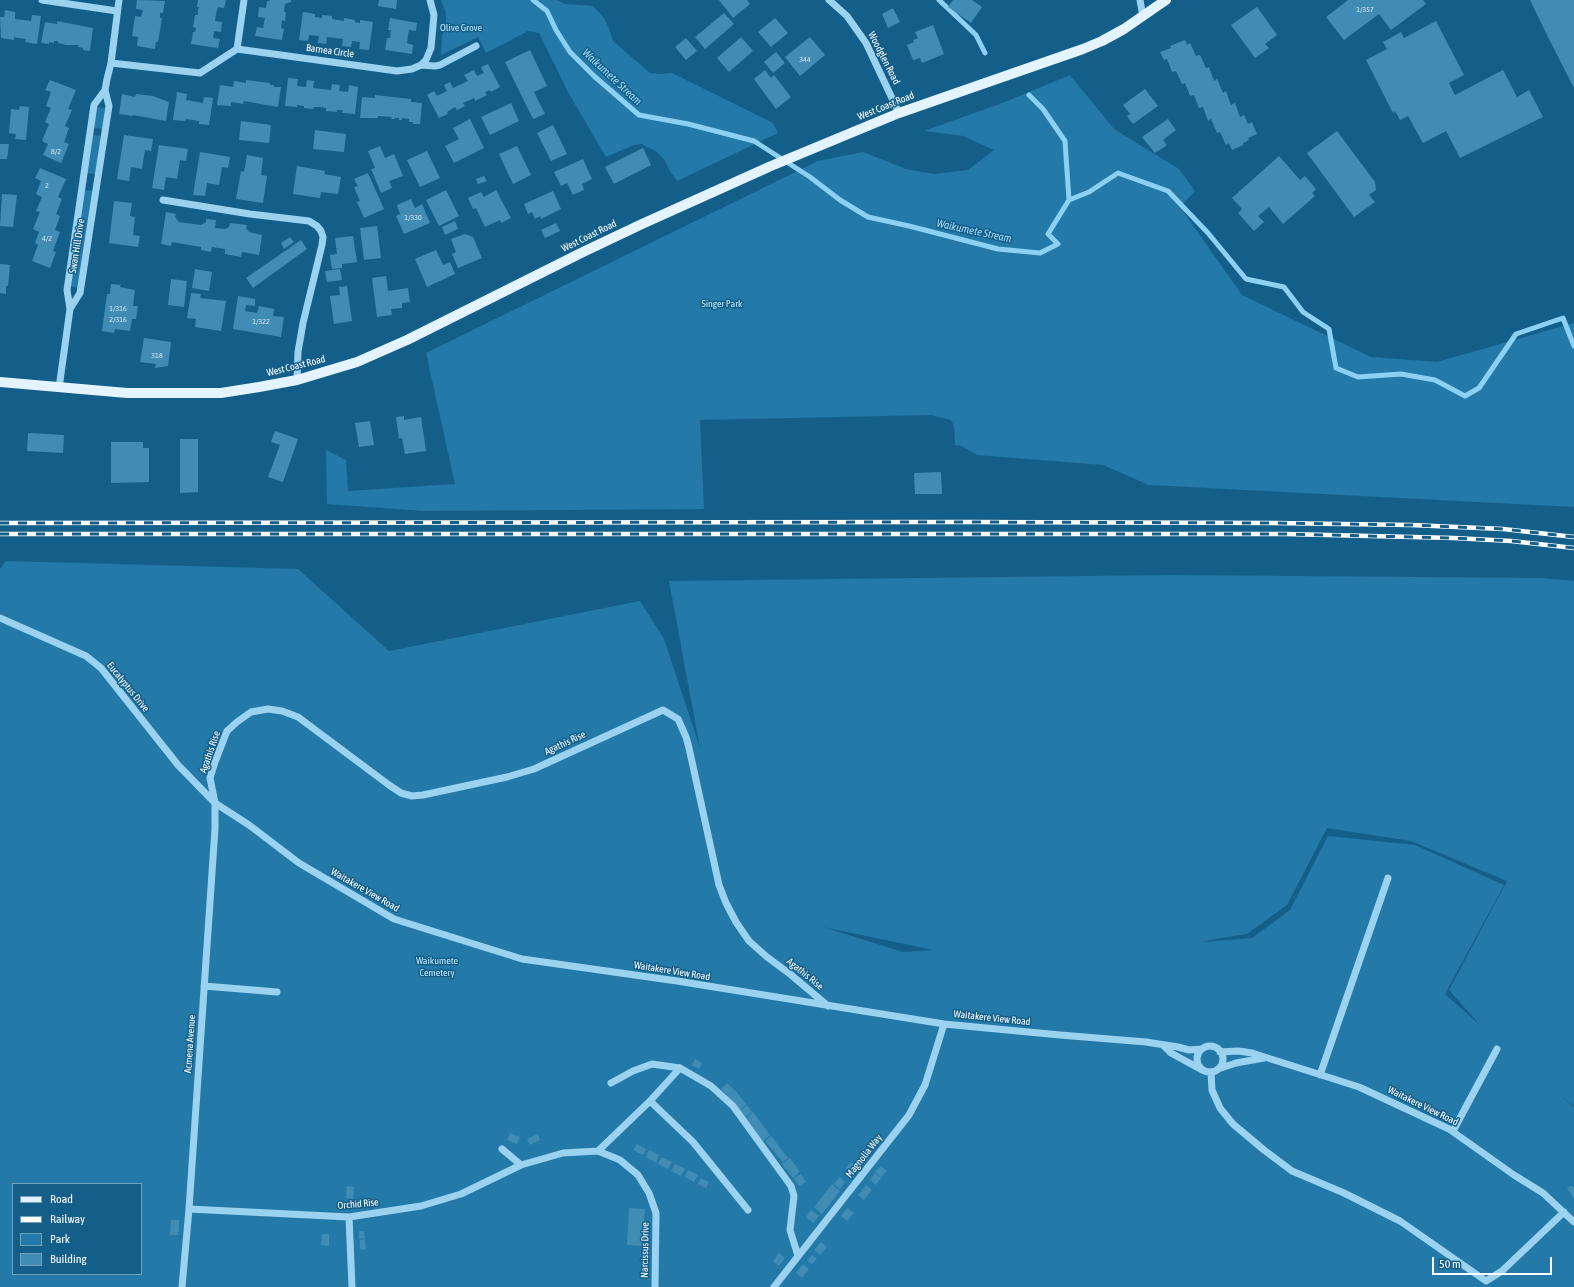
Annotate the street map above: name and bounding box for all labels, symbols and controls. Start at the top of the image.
house number: 1/357 [1356,4,1374,14]
park label: Olive Grove [440,22,482,34]
street label: Woodglen Road [866,30,902,86]
street label: Barnea Circle [305,42,355,60]
water label: Waikumete Stream [580,46,644,108]
house number: 344 [799,54,811,64]
street label: West Coast Road [856,89,916,123]
house number: 8/2 [51,146,61,156]
house number: 2 [45,180,49,190]
house number: 1/330 [404,212,422,222]
street label: West Coast Road [559,217,619,255]
water label: Waikumete Stream [935,217,1013,245]
street label: Swan Hill Drive [67,218,87,274]
house number: 4/2 [42,233,52,243]
park label: Singer Park [701,298,743,310]
house number: 1/316 [109,303,127,313]
house number: 2/316 [109,314,127,324]
house number: 1/322 [252,316,270,326]
house number: 318 [151,350,163,360]
street label: West Coast Road [265,353,327,379]
street label: Eucalyptus Drive [104,660,152,714]
street label: Agathis Rise [543,728,587,758]
street label: Agathis Rise [197,729,223,775]
street label: Waitakere View Road [329,866,401,914]
park label: Waikumete Cemetery [416,955,458,978]
street label: Agathis Rise [784,956,826,992]
street label: Waitakere View Road [633,959,711,983]
street label: Waitakere View Road [953,1008,1031,1028]
street label: Acmena Avenue [182,1014,198,1074]
street label: Waitakere View Road [1386,1084,1460,1128]
street label: Magnolia Way [843,1132,885,1180]
legend [12,1183,142,1275]
text: Road [50,1192,73,1206]
street label: Orchid Rise [337,1196,379,1212]
text: Railway [50,1212,85,1226]
street label: Narcissus Drive [639,1222,651,1278]
text: Park [50,1232,70,1246]
scale bar [1434,1249,1554,1275]
text: Building [50,1252,87,1266]
text: 50 m [1439,1257,1461,1271]

